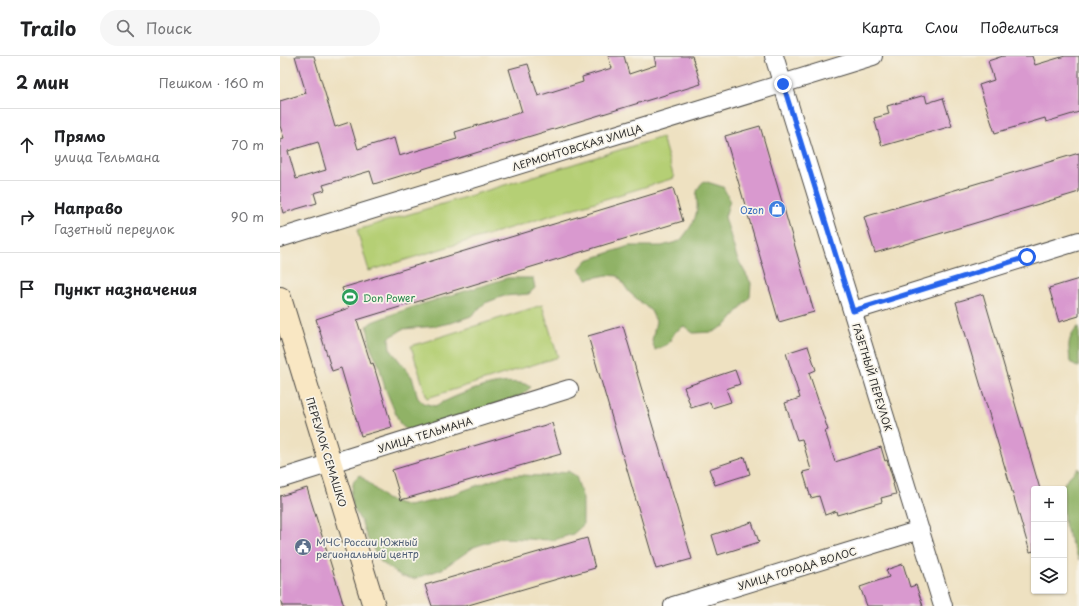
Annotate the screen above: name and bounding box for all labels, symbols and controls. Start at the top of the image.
search box [100,10,380,46]
text: Trailo [20,14,76,42]
text: Поиск [146,16,192,39]
icon: search [114,17,136,39]
text: Карта [862,17,903,38]
text: Слои [925,17,958,38]
text: Поделиться [980,17,1059,38]
text: 2 мин [16,69,69,95]
text: Пешком · 160 m [159,73,264,92]
route end [774,75,792,93]
street label: ЛЕРМОНТОВСКАЯ УЛИЦА [510,120,644,174]
text: Прямо [54,124,105,147]
icon: ahead [16,134,38,156]
text: 70 m [231,135,264,154]
text: улица Тельмана [54,147,160,166]
text: Направо [54,196,123,219]
shop icon: Ozon [767,199,787,219]
place label: Ozon [740,202,764,217]
icon: right [16,206,38,228]
text: 90 m [231,207,264,226]
text: Газетный переулок [54,219,175,238]
route start [1018,248,1036,266]
text: Пункт назначения [54,277,197,300]
icon: arrive [16,278,38,300]
sports icon: Don Power [340,287,360,307]
place label: Don Power [363,290,415,305]
street label: ГАЗЕТНЫЙ ПЕРЕУЛОК [849,321,897,433]
street label: ПЕРЕУЛОК СЕМАШКО [303,395,351,509]
street label: УЛИЦА ТЕЛЬМАНА [376,412,475,456]
map controls [1031,486,1067,594]
button: + [1031,486,1067,522]
button: − [1031,522,1067,558]
place label: МЧС России Южный региональный центр [316,534,419,561]
public building icon: МЧС России Южный региональный центр [293,537,313,557]
street label: УЛИЦА ГОРОДА ВОЛОС [736,543,859,593]
button: layers [1031,558,1067,594]

